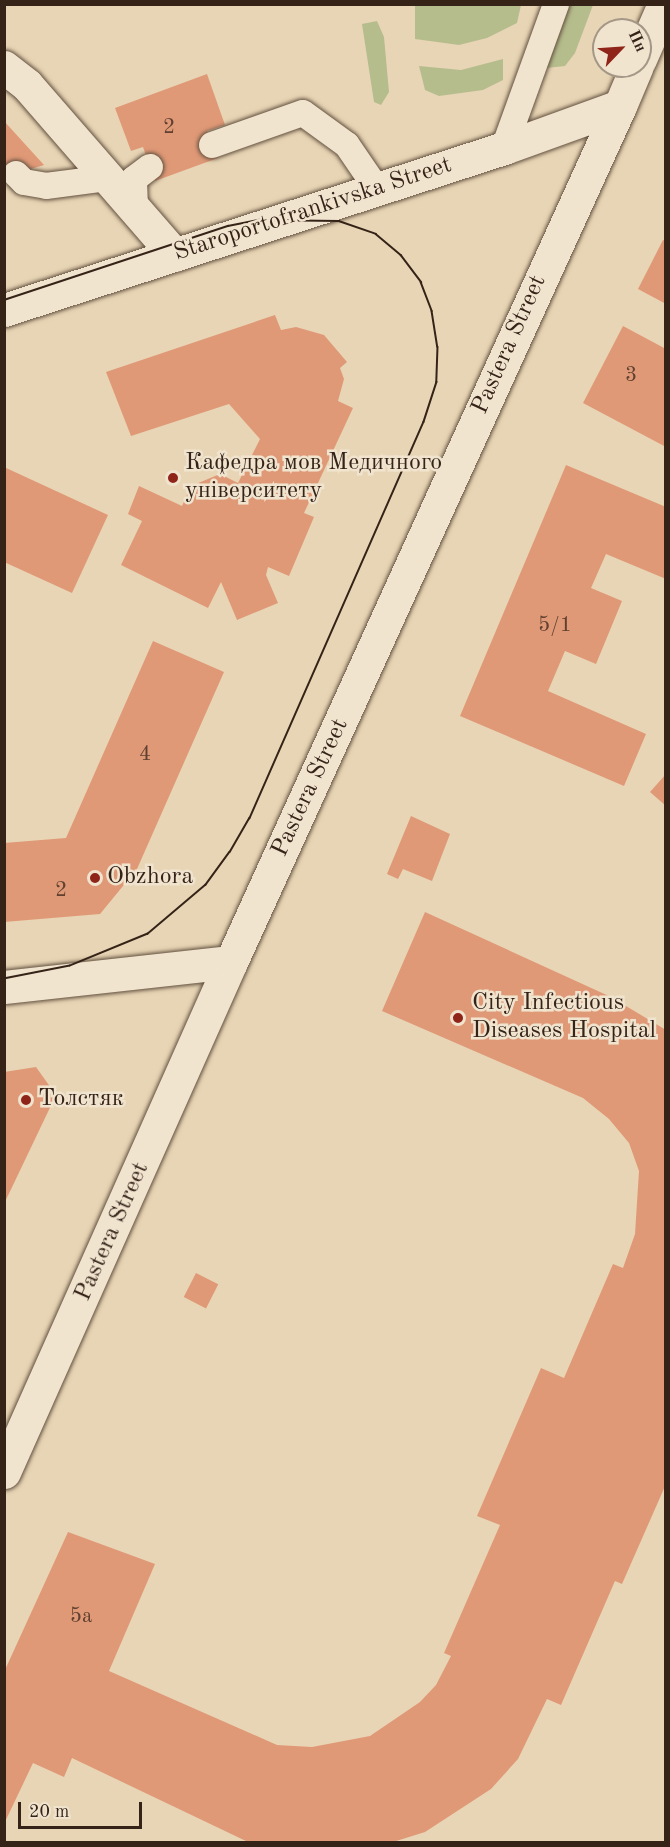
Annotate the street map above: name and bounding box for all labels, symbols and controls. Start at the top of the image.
north arrow [592,18,652,78]
text: Пн [625,28,648,55]
house number: 2 [163,115,175,141]
street label: Staroportofrankivska Street [170,151,456,269]
street label: Pastera Street [467,271,553,419]
house number: 3 [625,363,637,389]
place label: Кафедра мов Медичного університету [185,450,442,506]
marker: Кафедра мов Медичного університету [166,471,180,485]
house number: 5/1 [538,613,572,639]
street label: Pastera Street [266,714,356,862]
house number: 4 [139,742,151,768]
place label: Obzhora [107,864,193,892]
marker: Obzhora [88,871,102,885]
house number: 2 [55,878,67,904]
place label: City Infectious Diseases Hospital [472,990,656,1046]
marker: City Infectious Diseases Hospital [449,1009,467,1027]
place label: Толстяк [38,1086,124,1114]
marker: Толстяк [19,1093,33,1107]
street label: Pastera Street [70,1158,156,1306]
house number: 5а [70,1604,92,1630]
scale bar [21,1790,146,1828]
text: 20 m [29,1803,69,1821]

